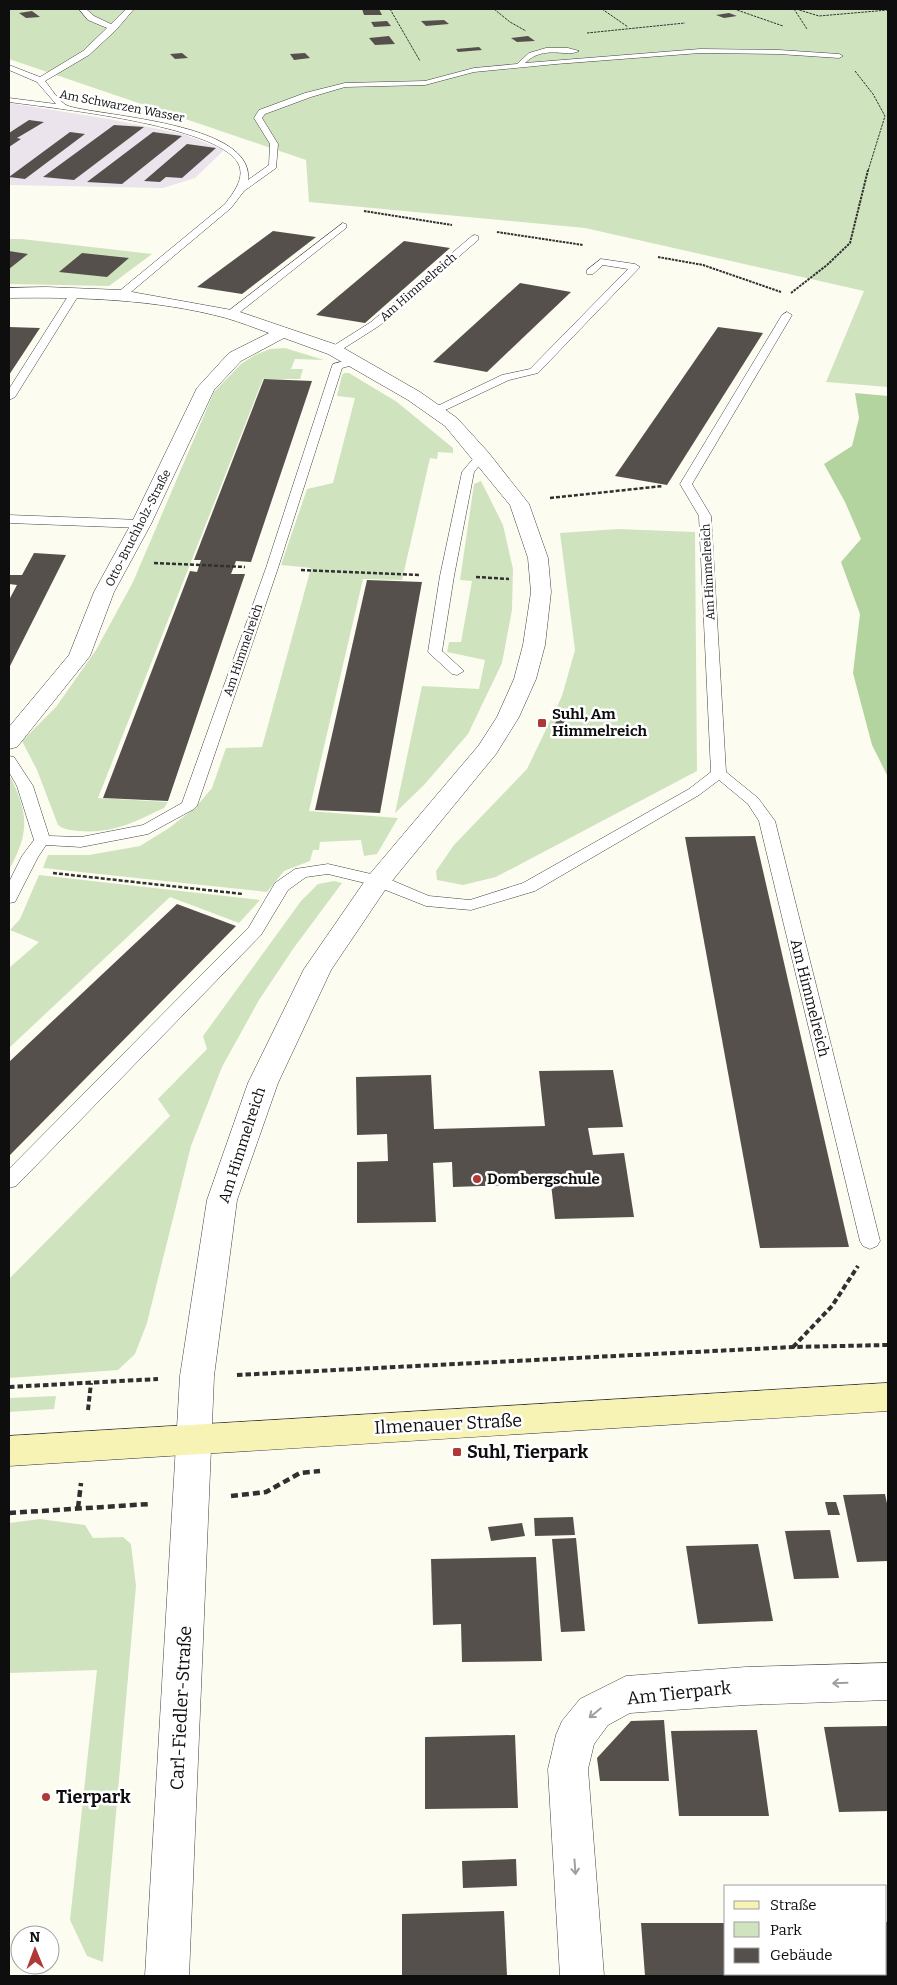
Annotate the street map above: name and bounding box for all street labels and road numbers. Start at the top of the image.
street label: Am Schwarzen Wasser [58,87,186,125]
street label: Am Himmelreich [377,250,459,324]
street label: Otto-Bruchholz-Straße [102,467,174,589]
street label: Am Himmelreich [698,523,718,621]
street label: Am Himmelreich [221,601,266,698]
street label: Am Himmelreich [787,937,834,1059]
street label: Am Himmelreich [215,1084,269,1205]
street label: Ilmenauer Straße [374,1409,522,1439]
street label: Carl-Fiedler-Straße [166,1625,196,1791]
street label: Am Tierpark [626,1677,733,1709]

